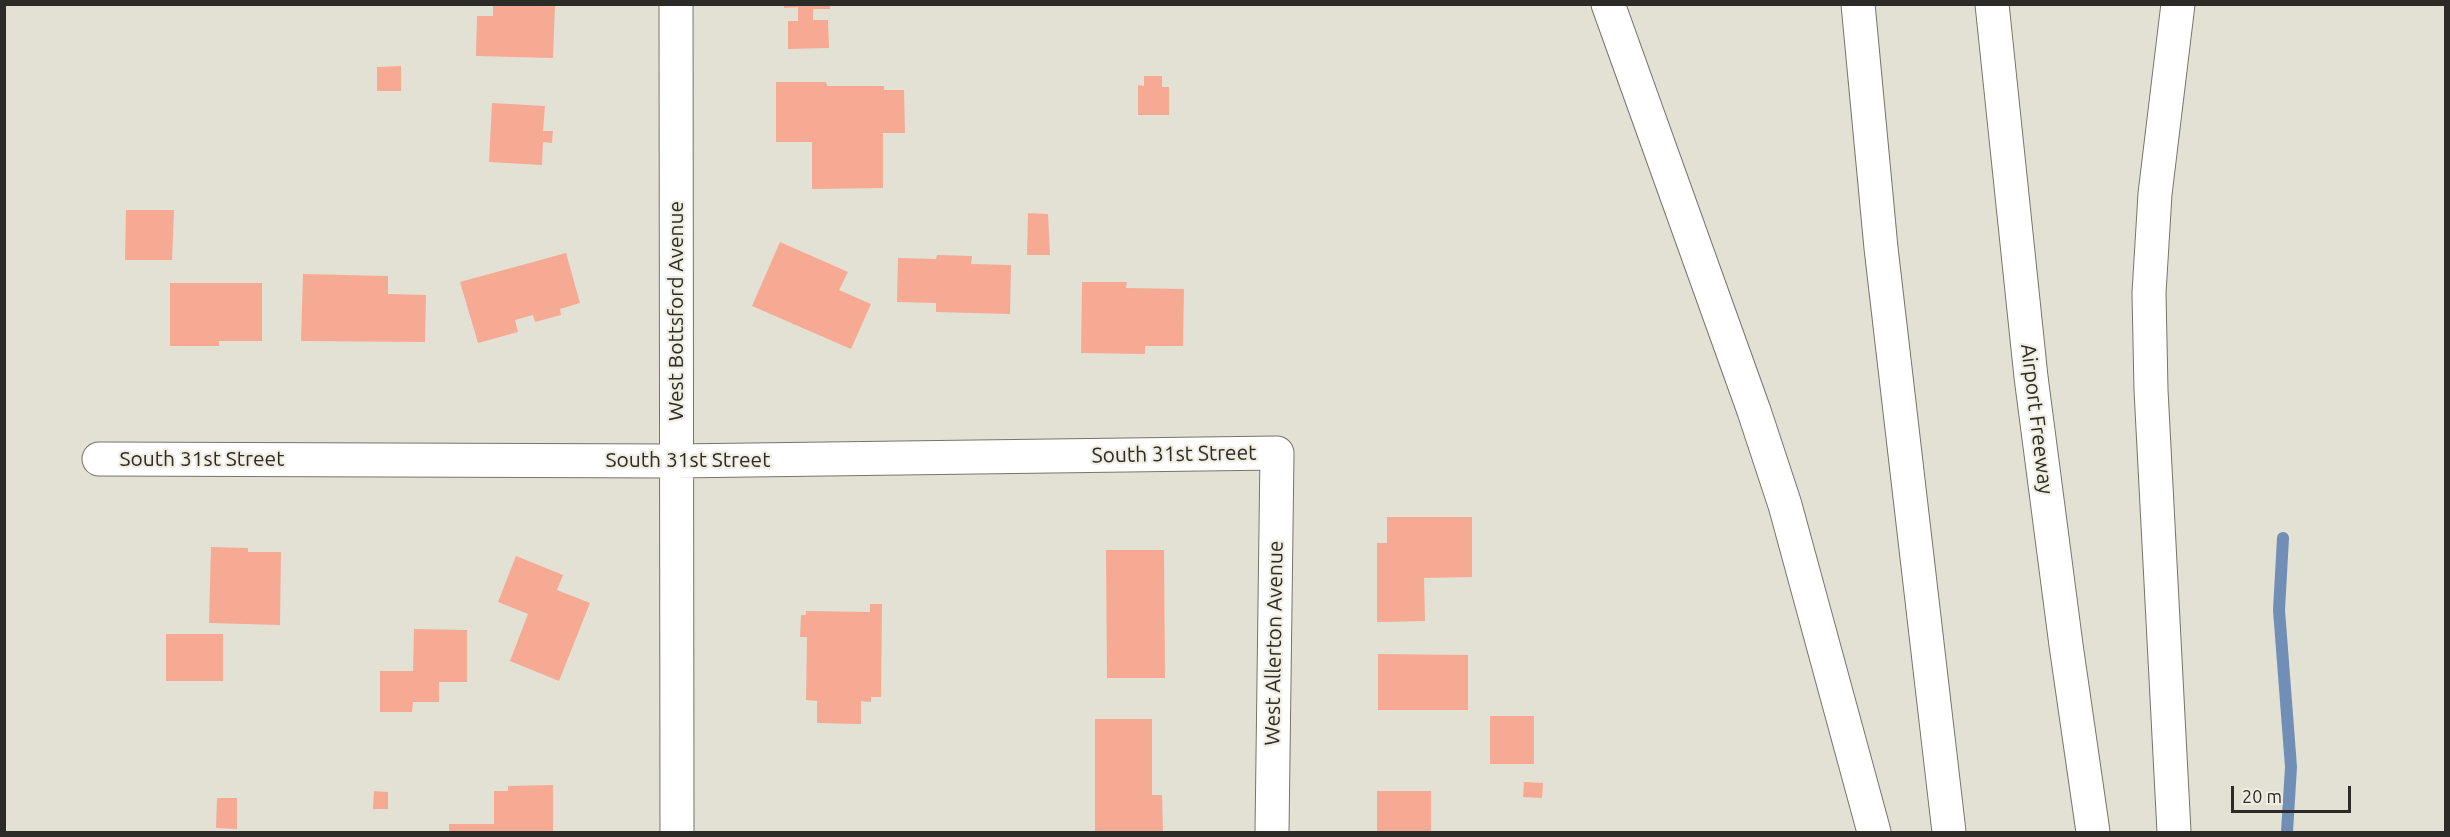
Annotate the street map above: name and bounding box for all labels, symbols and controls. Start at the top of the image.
street label: West Bottsford Avenue [663,201,689,421]
street label: Airport Freeway [2015,342,2059,496]
street label: South 31st Street [1091,440,1257,468]
street label: South 31st Street [120,446,284,472]
street label: South 31st Street [606,447,770,473]
street label: West Allerton Avenue [1260,540,1288,746]
scale bar [2234,774,2354,812]
text: 20 m [2242,786,2282,806]

